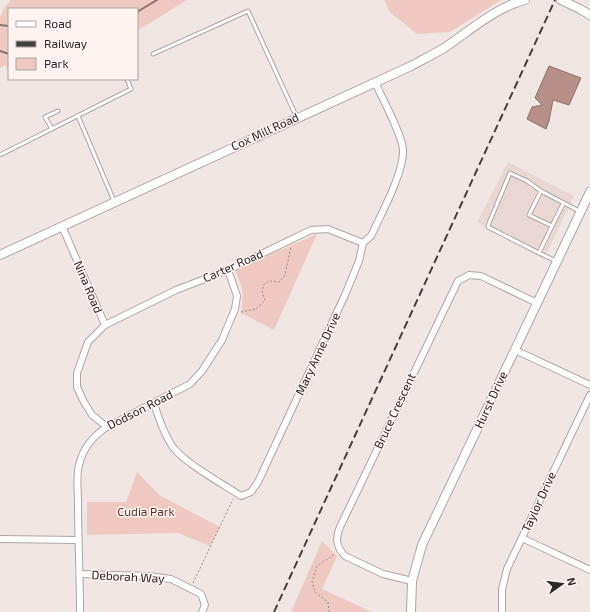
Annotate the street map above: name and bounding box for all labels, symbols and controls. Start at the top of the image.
legend [8,8,138,80]
text: Road [44,16,72,30]
text: Railway [44,36,88,50]
text: Park [44,56,69,70]
street label: Cox Mill Road [228,109,301,153]
street label: Carter Road [200,246,265,285]
street label: Nina Road [72,258,106,315]
street label: Mary Anne Drive [292,310,342,397]
street label: Hurst Drive [471,369,509,430]
street label: Bruce Crescent [370,370,418,451]
street label: Dodson Road [104,387,175,432]
street label: Taylor Drive [518,469,558,534]
park label: Cudia Park [117,504,175,518]
north arrow [542,564,582,604]
street label: Deborah Way [91,567,166,585]
text: N [565,576,579,587]

